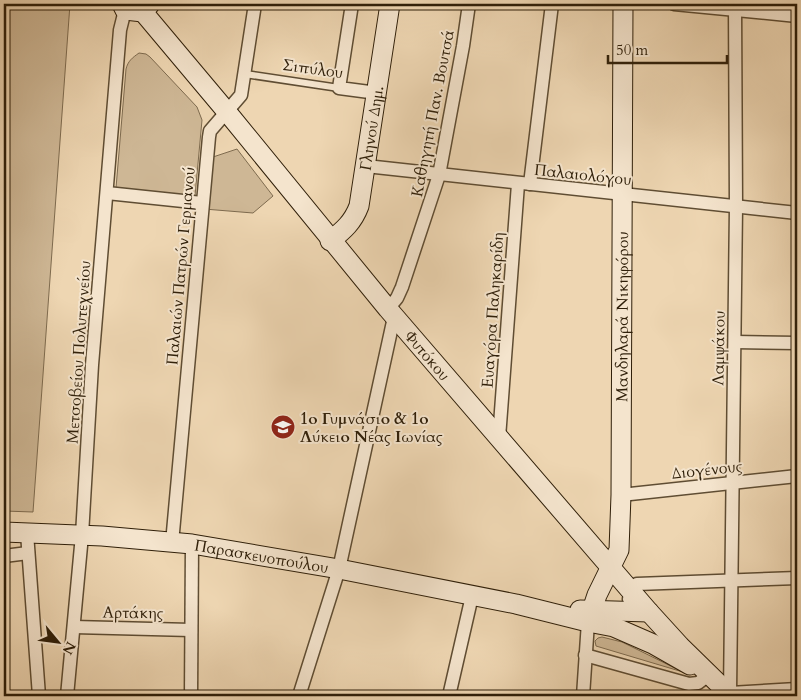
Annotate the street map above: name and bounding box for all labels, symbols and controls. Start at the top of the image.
street label: Καθηγητή Παν. Βουτσά [406,28,460,199]
scale bar [608,32,727,64]
text: 50 m [616,40,648,60]
street label: Σιπύλου [281,54,345,84]
street label: Γληνού Δημ. [355,84,389,172]
street label: Παλαιολόγου [533,159,633,191]
street label: Παλαιών Πατρών Γερμανού [161,166,201,366]
street label: Μανδηλαρά Νικηφόρου [611,231,634,402]
street label: Ευαγόρα Παληκαρίδη [477,232,509,389]
street label: Μετσοβείου Πολυτεχνείου [62,260,96,444]
street label: Λαμψάκου [707,310,731,386]
street label: Φυτόκου [399,326,455,386]
place label: 1ο Γυμνάσιο & 1ο Λύκειο Νέας Ιωνίας [300,408,443,448]
school or university icon: 1ο Γυμνάσιο & 1ο Λύκειο Νέας Ιωνίας [270,414,296,440]
street label: Διογένους [671,455,744,485]
street label: Παρασκευοπούλου [193,535,330,579]
street label: Αρτάκης [102,601,164,625]
north arrow [32,618,82,668]
text: N [58,638,80,658]

